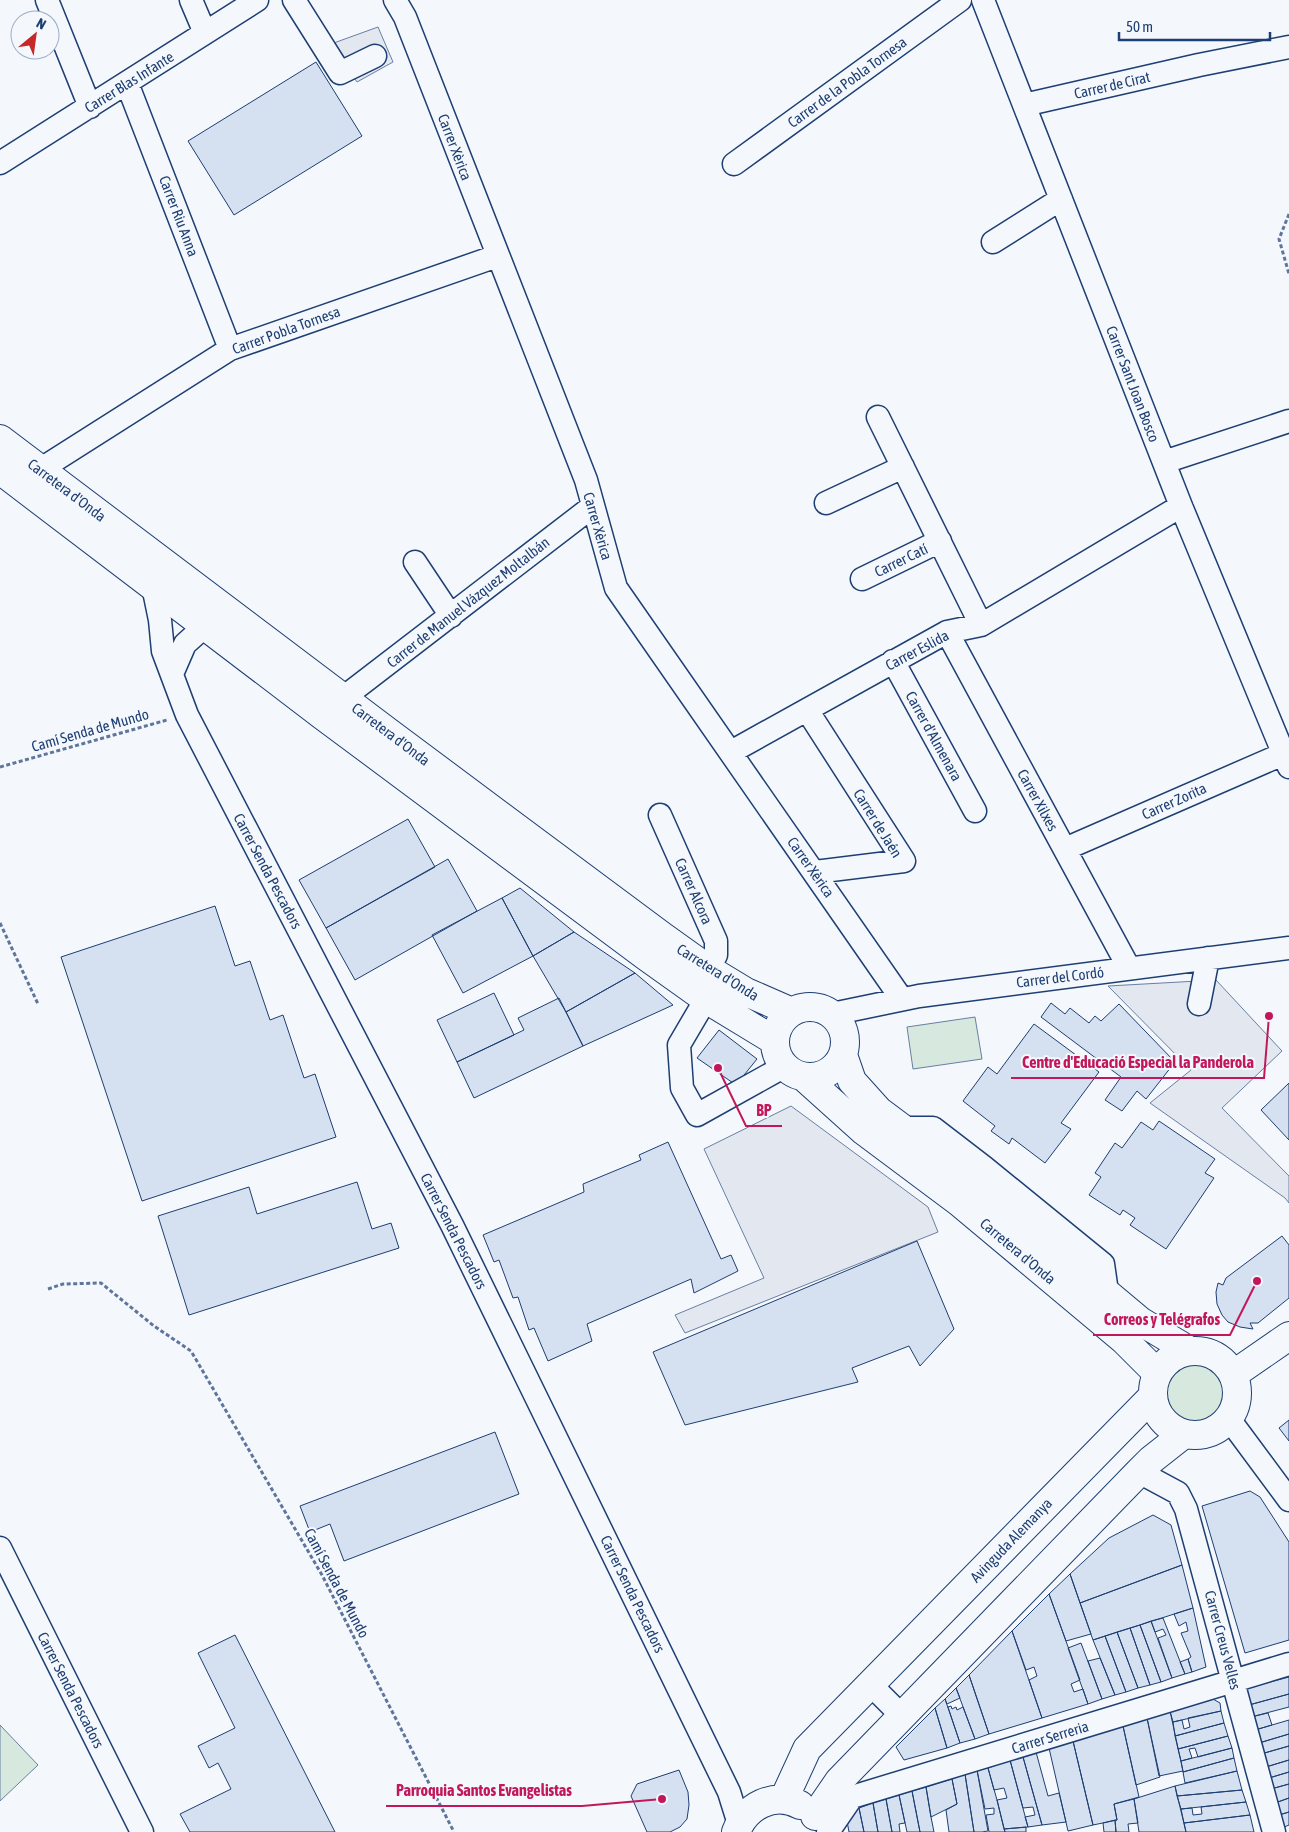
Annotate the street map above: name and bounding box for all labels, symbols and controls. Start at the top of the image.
north arrow [10,10,60,60]
scale bar [1119,10,1270,42]
text: N [34,15,49,33]
text: 50 m [1126,18,1153,35]
street label: Carrer de la Pobla Tornesa [784,33,910,131]
street label: Carrer Blas Infante [81,48,177,116]
street label: Carrer de Cirat [1072,68,1152,102]
street label: Carrer Xèrica [435,111,475,183]
street label: Carrer Riu Anna [156,173,202,259]
street label: Carrer Pobla Tornesa [230,303,342,357]
street label: Carrer Sant Joan Bosco [1103,324,1163,444]
street label: Carretera d'Onda [25,455,109,525]
street label: Carrer Xèrica [580,490,616,562]
street label: Carrer de Manuel Vázquez Moltalbán [383,533,553,671]
street label: Carrer Catí [871,540,931,580]
street label: Carrer Eslida [883,626,952,674]
street label: Carrer d'Almenara [902,688,966,784]
street label: Carretera d'Onda [349,699,433,769]
street label: Camí Senda de Mundo [29,705,151,755]
street label: Carrer Xilxes [1014,766,1062,834]
street label: Carrer Zorita [1139,779,1209,823]
street label: Carrer de Jaén [850,786,906,860]
street label: Carrer Senda Pescadors [230,810,306,932]
street label: Carrer Xèrica [784,834,838,900]
street label: Carrer Alcora [672,855,716,927]
street label: Carretera d'Onda [674,940,762,1004]
street label: Carrer del Cordó [1015,963,1105,991]
callout: Centre d'Educació Especial la Panderola [1011,1047,1264,1078]
text: Centre d'Educació Especial la Panderola [1022,1053,1254,1071]
callout: BP [746,1095,782,1126]
text: BP [756,1101,772,1119]
street label: Carrer Senda Pescadors [417,1170,491,1292]
street label: Carretera d'Onda [977,1215,1059,1287]
callout: Correos y Telégrafos [1093,1304,1230,1335]
text: Correos y Telégrafos [1104,1310,1221,1328]
street label: Avinguda Alemanya [967,1494,1055,1586]
street label: Camí Senda de Mundo [301,1525,373,1641]
street label: Carrer Senda Pescadors [597,1533,669,1655]
street label: Carrer Creus Velles [1202,1589,1244,1691]
street label: Carrer Senda Pescadors [34,1629,108,1751]
street label: Carrer Serreria [1010,1717,1091,1757]
callout: Parroquia Santos Evangelistas [386,1775,582,1806]
text: Parroquia Santos Evangelistas [396,1781,572,1799]

